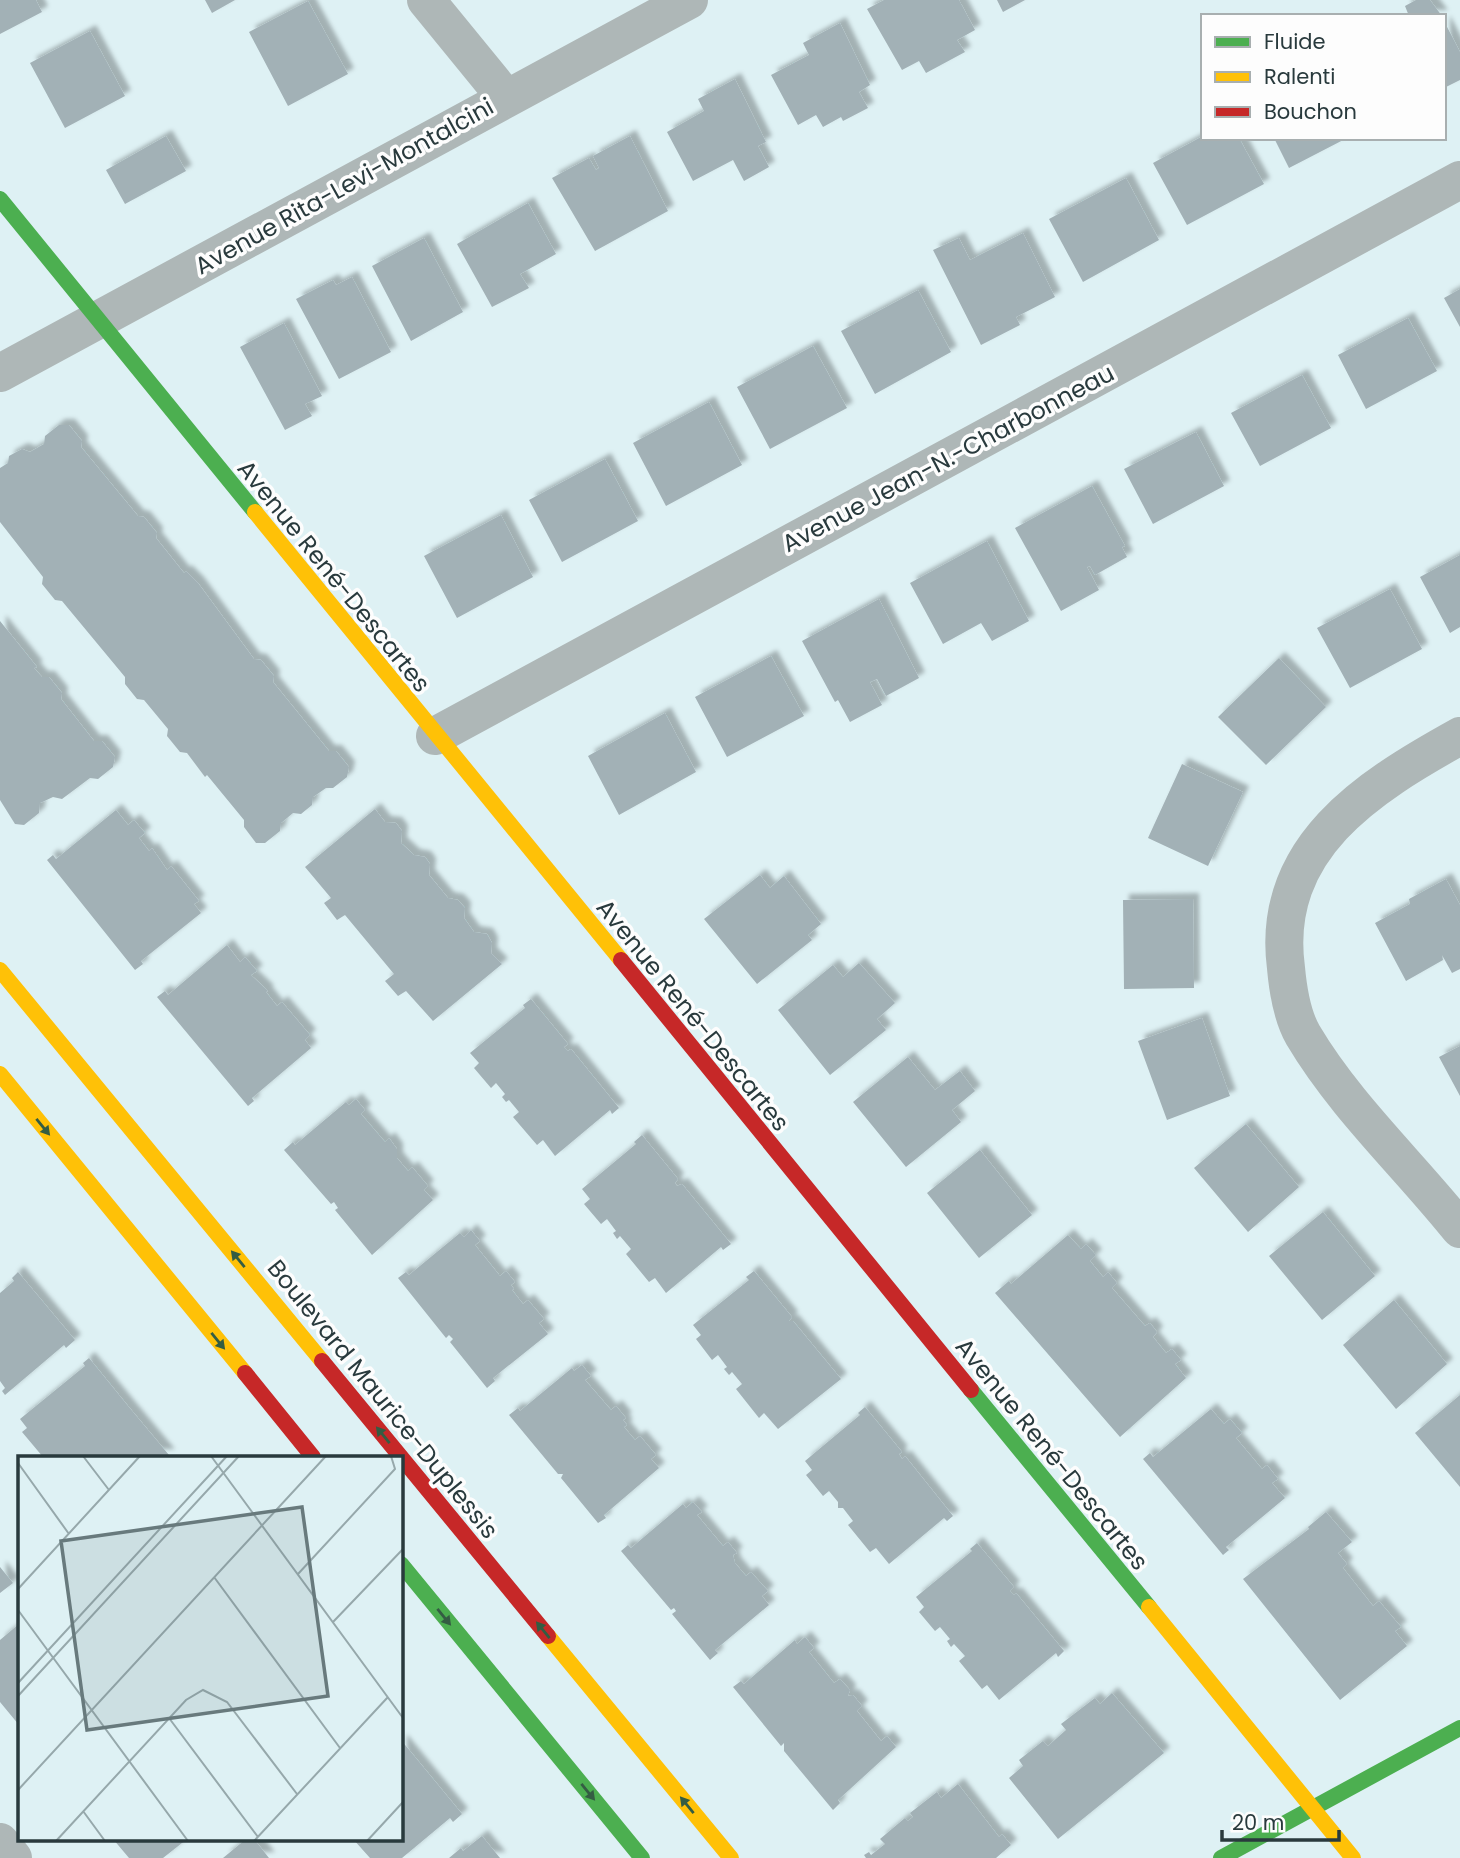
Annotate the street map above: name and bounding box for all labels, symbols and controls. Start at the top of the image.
legend [1201,14,1446,140]
text: Fluide [1264,27,1326,56]
text: Ralenti [1264,62,1335,91]
street label: Avenue Rita-Levi-Montalcini [189,90,499,282]
text: Bouchon [1264,97,1357,126]
street label: Avenue Jean-N.-Charbonneau [776,356,1120,560]
street label: Avenue René-Descartes [230,453,438,699]
street label: Avenue René-Descartes [589,892,797,1138]
one-way arrow [35,1118,50,1135]
one-way arrow [231,1251,246,1268]
street label: Boulevard Maurice-Duplessis [260,1253,506,1545]
street label: Avenue René-Descartes [948,1331,1156,1577]
one-way arrow [210,1332,225,1349]
one-way arrow [376,1427,391,1444]
inset map [18,1456,402,1840]
one-way arrow [436,1608,451,1625]
one-way arrow [536,1621,551,1638]
one-way arrow [581,1783,596,1801]
one-way arrow [680,1797,695,1815]
scale bar [1222,1798,1339,1842]
text: 20 m [1232,1808,1285,1837]

